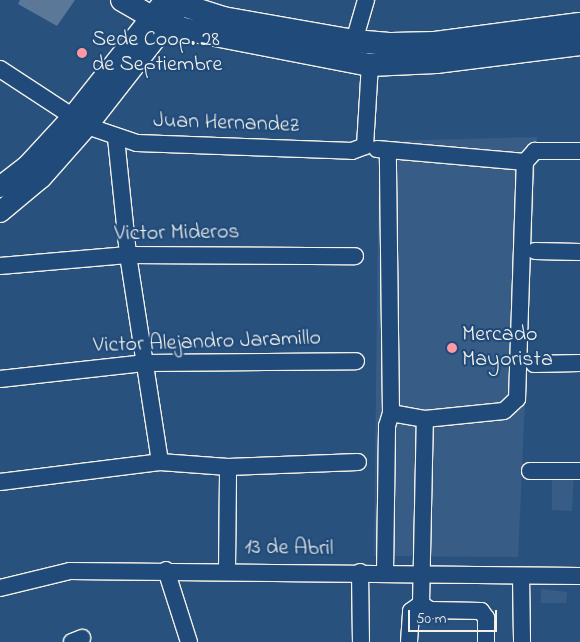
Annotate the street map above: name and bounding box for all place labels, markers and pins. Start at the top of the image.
place label: Sede Coop. 28 de Septiembre [92,27,222,78]
marker: Sede Coop. 28 de Septiembre [76,47,88,59]
place label: Mercado Mayorista [462,322,553,374]
marker: Mercado Mayorista [446,342,458,354]

